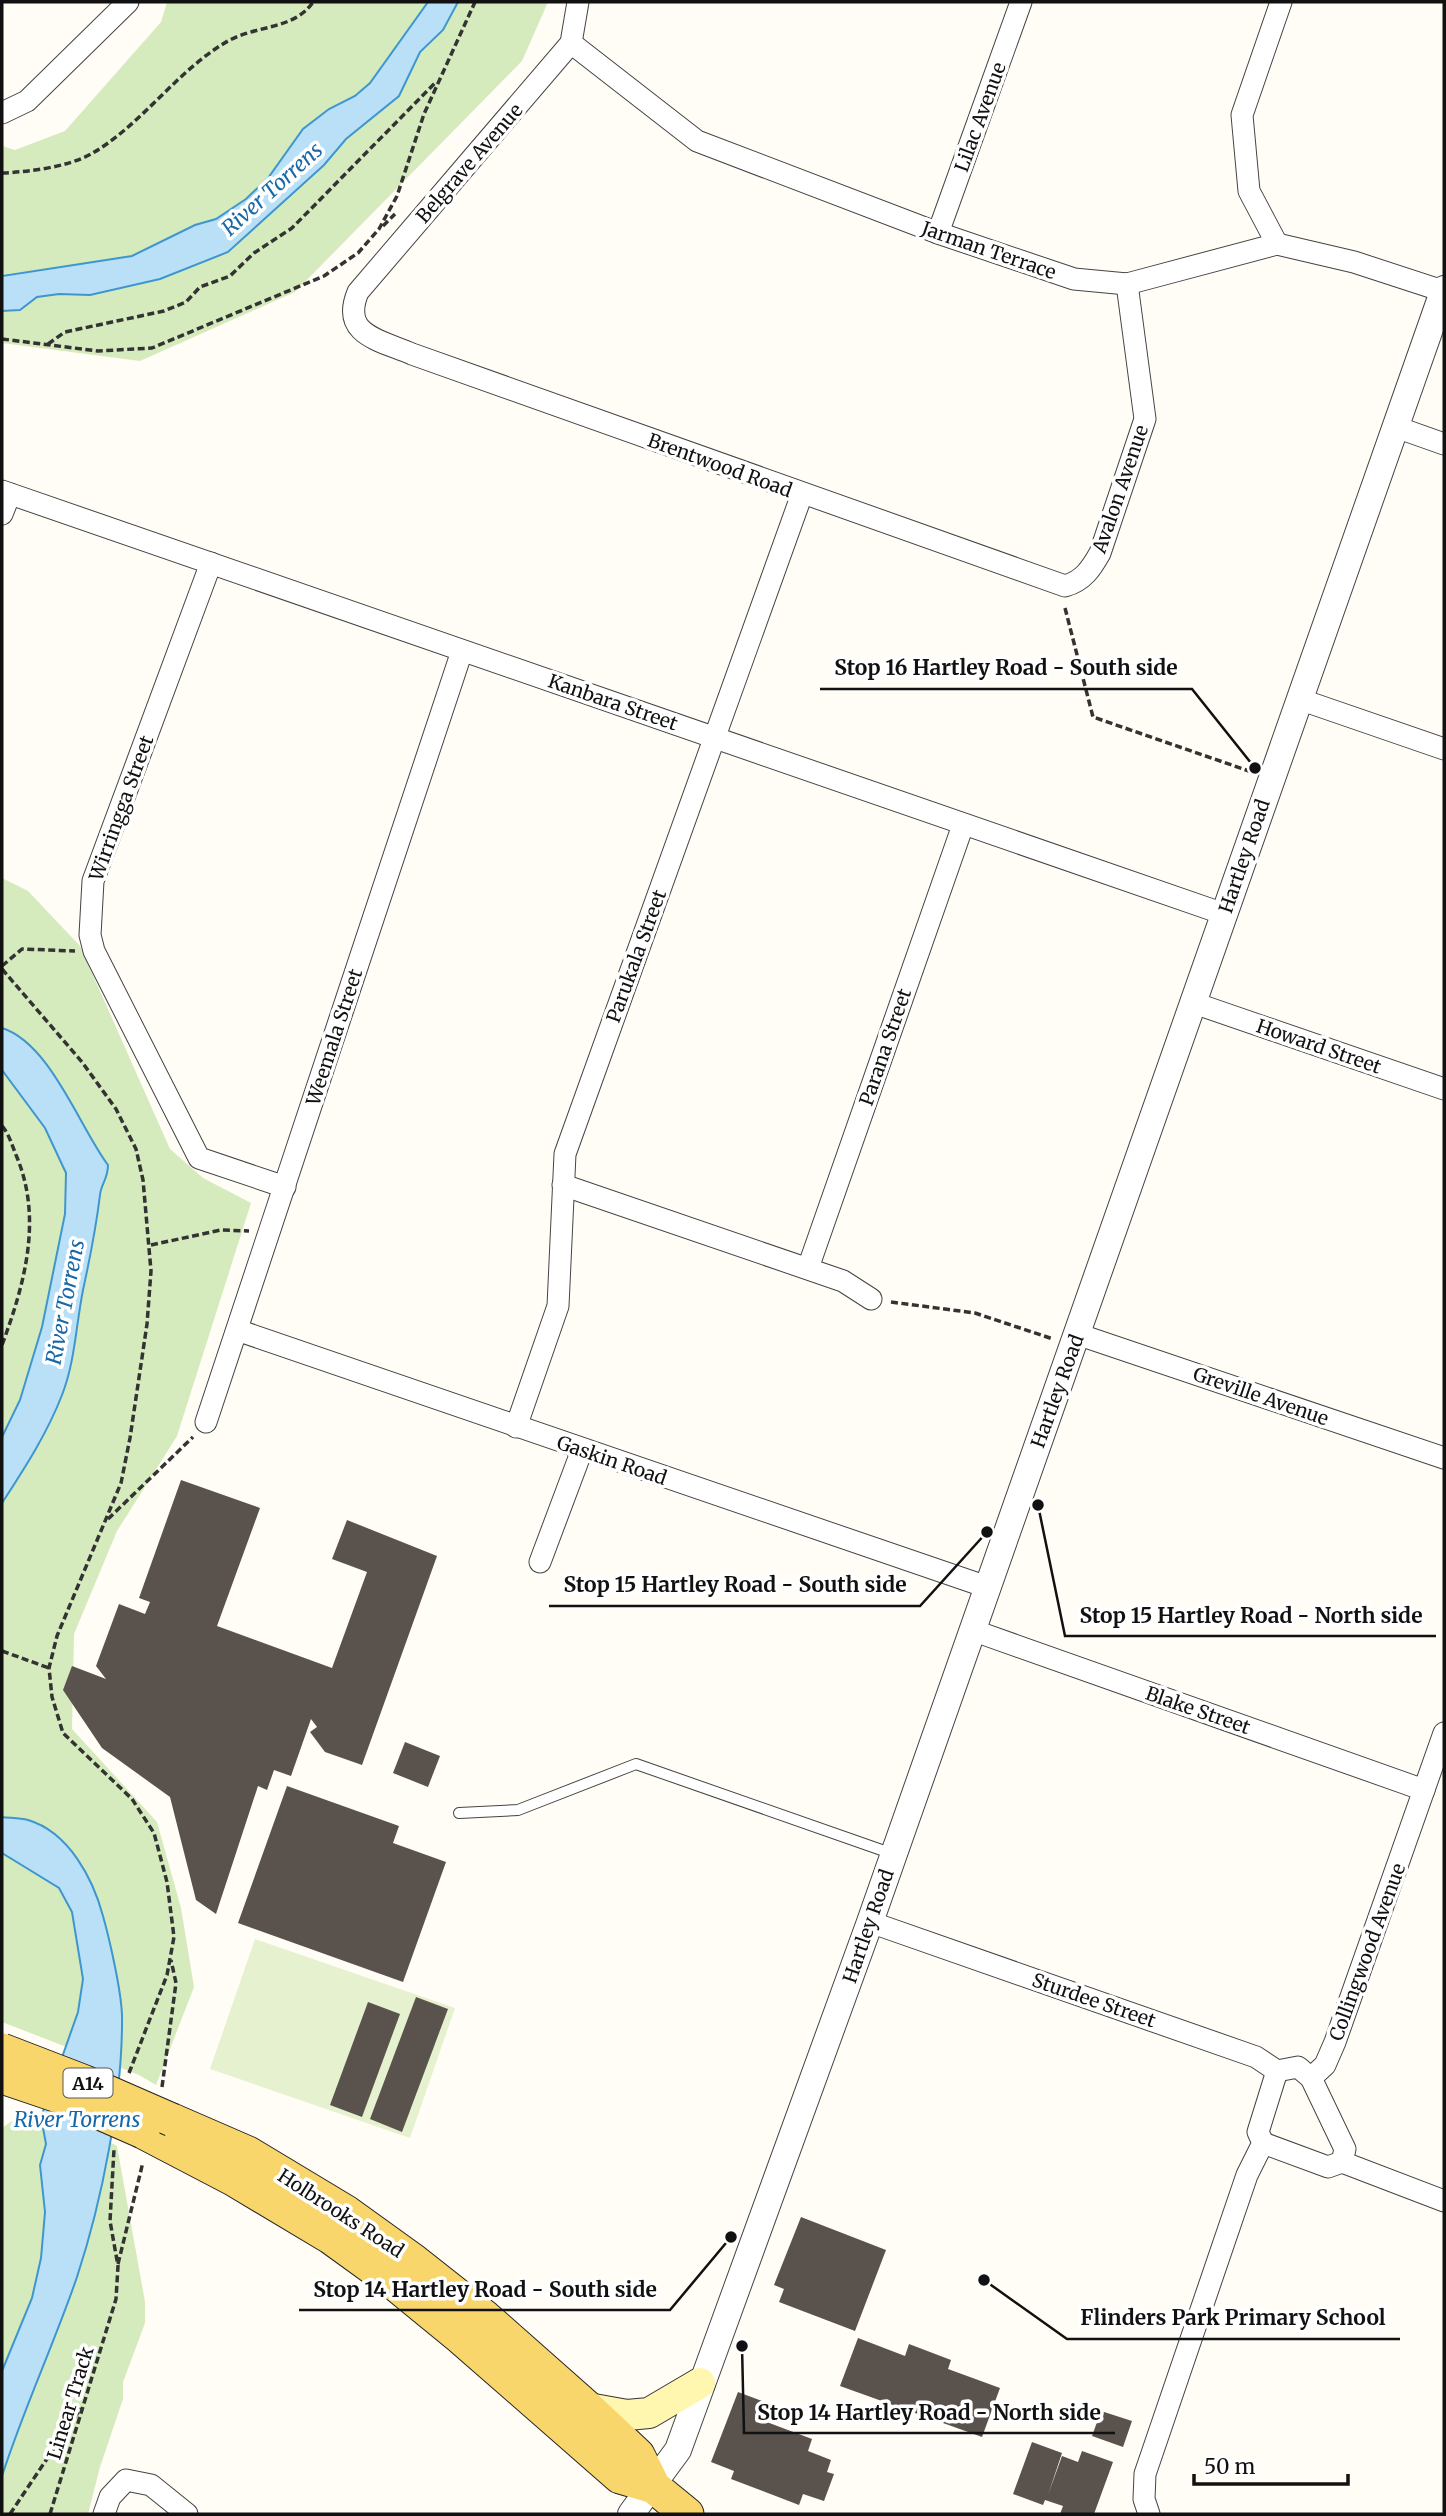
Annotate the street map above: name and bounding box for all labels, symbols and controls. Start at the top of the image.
street label: Lilac Avenue [949,59,1011,175]
street label: Belgrave Avenue [411,98,527,228]
water label: River Torrens [216,136,328,241]
street label: Jarman Terrace [918,215,1059,284]
street label: Avalon Avenue [1087,422,1153,557]
street label: Brentwood Road [645,428,795,502]
callout: Stop 16 Hartley Road - South side [820,647,1192,689]
text: Stop 16 Hartley Road - South side [834,654,1178,681]
street label: Kanbara Street [545,669,681,736]
street label: Wirringga Street [83,732,159,885]
street label: Hartley Road [1213,796,1275,916]
street label: Parukala Street [601,886,671,1026]
street label: Weemala Street [300,965,368,1109]
street label: Parana Street [854,985,916,1109]
street label: Howard Street [1253,1013,1385,1079]
water label: River Torrens [40,1237,90,1367]
street label: Hartley Road [1025,1331,1089,1451]
street label: Greville Avenue [1190,1362,1332,1430]
street label: Gaskin Road [554,1430,670,1490]
callout: Stop 15 Hartley Road - South side [549,1564,920,1606]
text: Stop 15 Hartley Road - South side [563,1571,907,1598]
callout: Stop 15 Hartley Road - North side [1065,1594,1436,1636]
text: Stop 15 Hartley Road - North side [1080,1602,1423,1629]
street label: Blake Street [1143,1681,1254,1739]
street label: Collingwood Avenue [1324,1860,1410,2044]
street label: Hartley Road [837,1866,899,1986]
street label: Sturdee Street [1029,1968,1159,2033]
road number: A14 [64,2068,112,2098]
water label: River Torrens [14,2106,141,2133]
street label: Holbrooks Road [274,2163,408,2263]
callout: Stop 14 Hartley Road - South side [299,2268,670,2310]
text: Stop 14 Hartley Road - South side [313,2276,657,2303]
callout: Flinders Park Primary School [1067,2297,1400,2339]
text: Flinders Park Primary School [1080,2304,1386,2331]
street label: Linear Track [41,2344,99,2462]
callout: Stop 14 Hartley Road - North side [744,2391,1115,2433]
text: Stop 14 Hartley Road - North side [757,2399,1101,2426]
scale bar [1194,2442,1348,2486]
text: 50 m [1204,2453,1255,2480]

